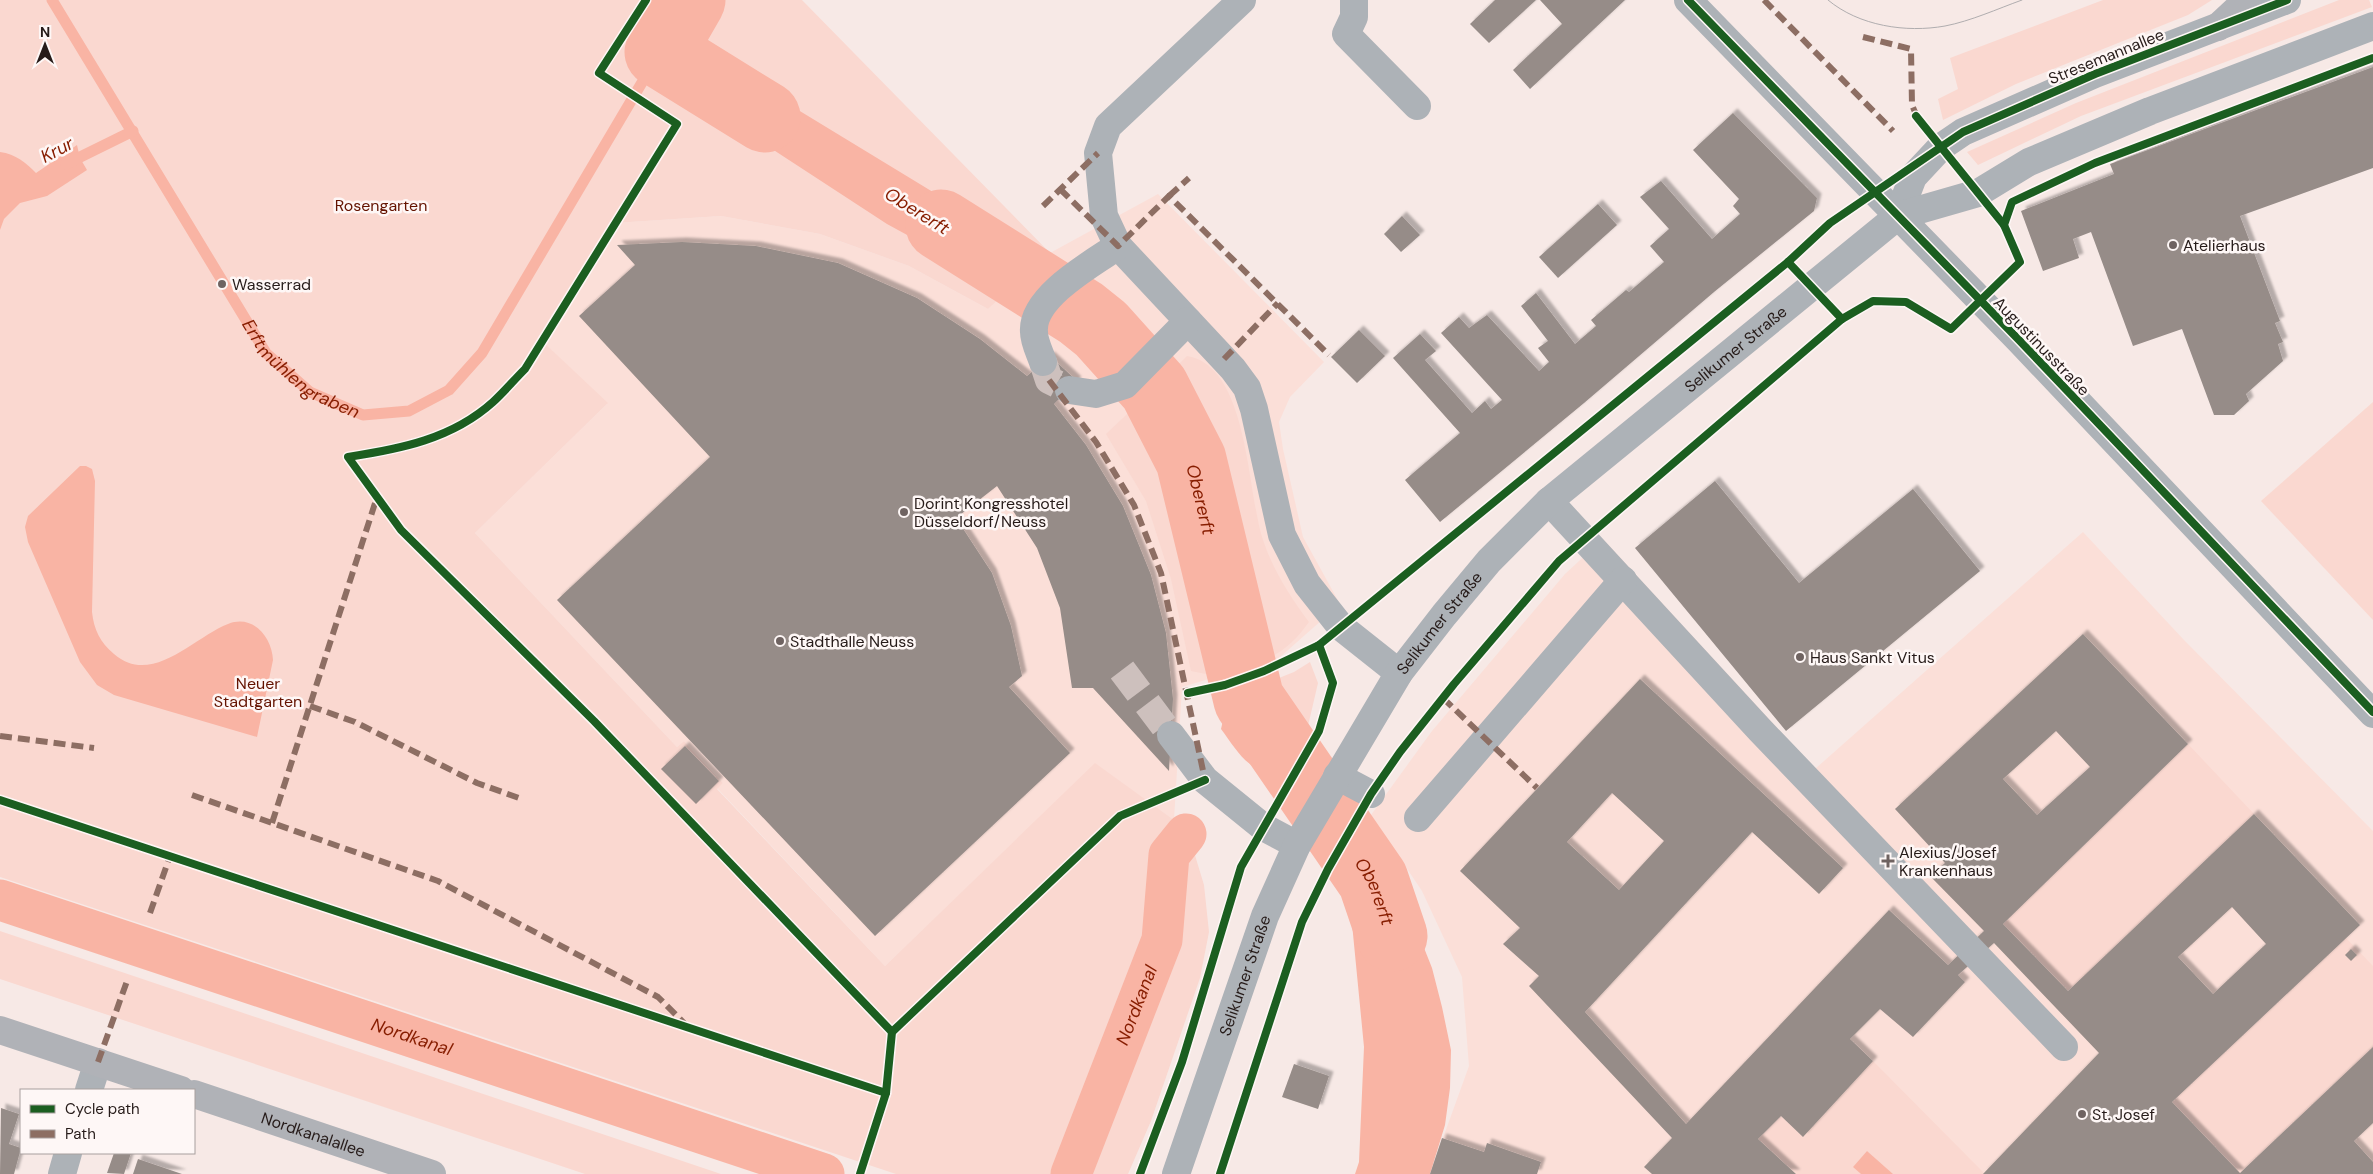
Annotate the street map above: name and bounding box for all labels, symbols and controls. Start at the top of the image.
north arrow [20,20,70,70]
text: N [40,23,50,41]
street label: Stresemannallee [2045,24,2167,89]
water label: Krur [36,131,79,169]
water label: Obererft [880,182,955,241]
park label: Rosengarten [335,195,427,216]
place label: Atelierhaus [2183,235,2266,256]
marker: Atelierhaus [2167,239,2179,251]
place label: Wasserrad [232,274,311,295]
marker: Wasserrad [216,278,228,290]
street label: Augustinusstraße [1989,292,2094,400]
street label: Selikumer Straße [1680,301,1791,397]
water label: Erftmühlengraben [236,315,363,424]
water label: Obererft [1180,462,1221,538]
place label: Dorint Kongresshotel Düsseldorf/Neuss [914,493,1068,532]
marker: Dorint Kongresshotel Düsseldorf/Neuss [898,506,910,518]
street label: Selikumer Straße [1392,567,1487,679]
place label: Stadthalle Neuss [790,631,914,652]
marker: Stadthalle Neuss [774,635,786,647]
place label: Haus Sankt Vitus [1810,647,1935,668]
marker: Haus Sankt Vitus [1794,651,1806,663]
park label: Neuer Stadtgarten [214,673,302,712]
place label: Alexius/Josef Krankenhaus [1899,842,1997,881]
water label: Obererft [1349,853,1400,930]
marker: Alexius/Josef Krankenhaus [1881,854,1895,868]
street label: Selikumer Straße [1214,913,1275,1039]
water label: Nordkanal [1110,961,1163,1049]
water label: Nordkanal [368,1012,456,1062]
legend [20,1089,195,1154]
text: Cycle path [65,1099,140,1119]
place label: St. Josef [2092,1104,2155,1125]
street label: Nordkanalallee [258,1107,368,1162]
marker: St. Josef [2076,1108,2088,1120]
text: Path [65,1124,96,1144]

